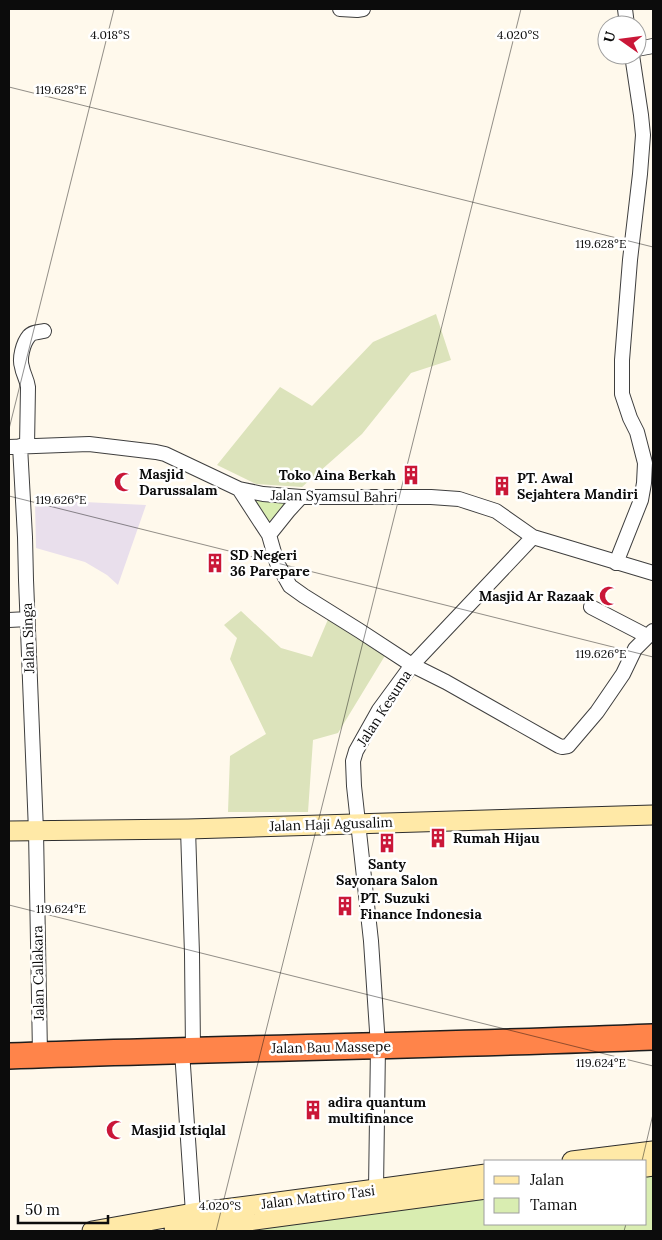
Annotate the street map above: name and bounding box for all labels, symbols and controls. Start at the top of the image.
north arrow [597,15,647,65]
text: 4.018°S [90,27,130,42]
text: 4.020°S [497,27,539,42]
text: U [599,29,619,44]
text: 119.628°E [36,82,86,97]
text: 119.628°E [576,236,626,251]
building icon: Toko Aina Berkah [400,464,422,486]
place label: Masjid Darussalam [139,465,218,499]
place label: Toko Aina Berkah [279,466,396,484]
place label: PT. Awal Sejahtera Mandiri [517,469,638,503]
mosque icon: Masjid Darussalam [113,471,135,493]
building icon: PT. Awal Sejahtera Mandiri [491,475,513,497]
street label: Jalan Syamsul Bahri [269,486,398,506]
text: 119.626°E [36,492,86,507]
place label: SD Negeri 36 Parepare [230,546,310,580]
building icon: SD Negeri 36 Parepare [204,552,226,574]
mosque icon: Masjid Ar Razaak [598,585,620,607]
place label: Masjid Ar Razaak [479,587,595,605]
street label: Jalan Singa [18,602,38,675]
text: 119.626°E [576,646,626,661]
street label: Jalan Kesuma [352,667,415,750]
street label: Jalan Haji Agusalim [268,813,394,835]
building icon: Rumah Hijau [427,827,449,849]
place label: Rumah Hijau [453,829,540,847]
building icon: Santy Sayonara Salon [376,832,398,854]
place label: Santy Sayonara Salon [336,855,438,889]
place label: PT. Suzuki Finance Indonesia [360,889,482,923]
building icon: PT. Suzuki Finance Indonesia [334,895,356,917]
text: 119.624°E [36,901,86,916]
street label: Jalan Callakara [28,925,48,1022]
street label: Jalan Bau Massepe [270,1037,392,1057]
text: 119.624°E [576,1055,626,1070]
place label: adira quantum multifinance [328,1093,426,1127]
building icon: adira quantum multifinance [302,1099,324,1121]
mosque icon: Masjid Istiqlal [105,1119,127,1141]
place label: Masjid Istiqlal [131,1121,227,1139]
legend [484,1160,647,1225]
text: Jalan [529,1170,564,1189]
street label: Jalan Mattiro Tasi [259,1181,376,1213]
scale bar [18,1192,108,1224]
text: Taman [530,1195,577,1214]
text: 4.020°S [199,1198,241,1213]
text: 50 m [25,1200,60,1219]

